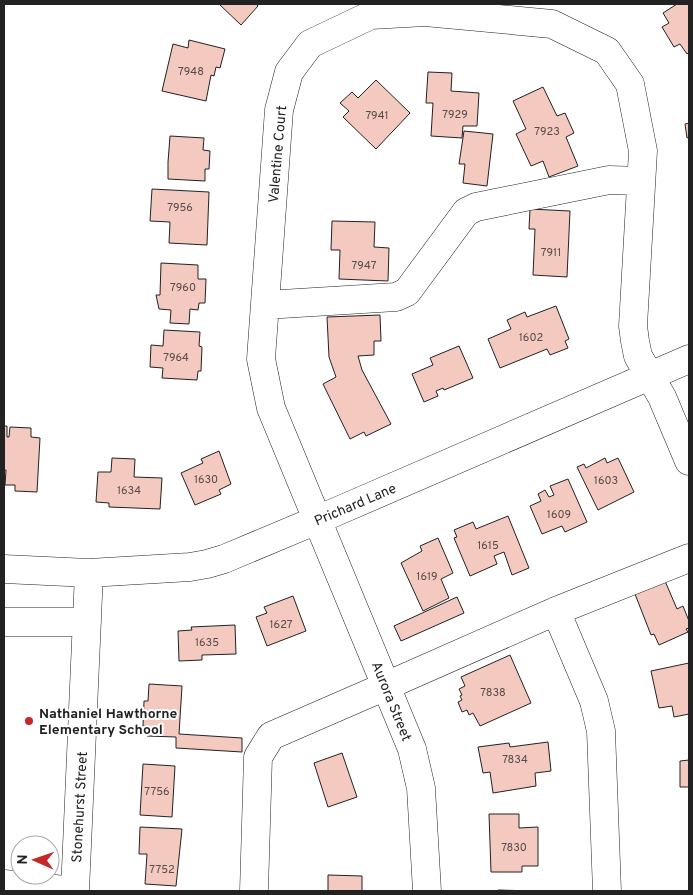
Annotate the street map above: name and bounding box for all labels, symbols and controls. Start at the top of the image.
house number: 7948 [178,65,204,79]
street label: Valentine Court [266,105,291,204]
house number: 7929 [442,108,468,122]
house number: 7941 [365,109,389,123]
house number: 7923 [534,125,560,139]
house number: 7956 [167,201,193,215]
house number: 7911 [541,246,561,260]
house number: 7947 [352,259,377,273]
house number: 7960 [170,281,196,295]
house number: 1602 [519,331,543,345]
house number: 7964 [163,351,189,365]
house number: 1630 [194,473,218,487]
house number: 1603 [594,474,618,488]
street label: Prichard Lane [312,480,399,530]
house number: 1634 [117,484,141,498]
house number: 1609 [547,508,571,522]
house number: 1615 [477,539,499,553]
house number: 1619 [416,570,438,584]
house number: 1627 [269,618,293,632]
house number: 1635 [195,636,219,650]
street label: Aurora Street [367,659,414,744]
house number: 7838 [480,686,506,700]
place label: Nathaniel Hawthorne Elementary School [39,706,178,739]
marker: Nathaniel Hawthorne Elementary School [23,715,35,727]
street label: Stonehurst Street [69,751,92,863]
house number: 7834 [502,753,528,767]
house number: 7756 [144,785,170,799]
north arrow [10,835,60,885]
house number: 7830 [501,841,527,855]
text: N [15,854,32,865]
house number: 7752 [149,863,175,877]

